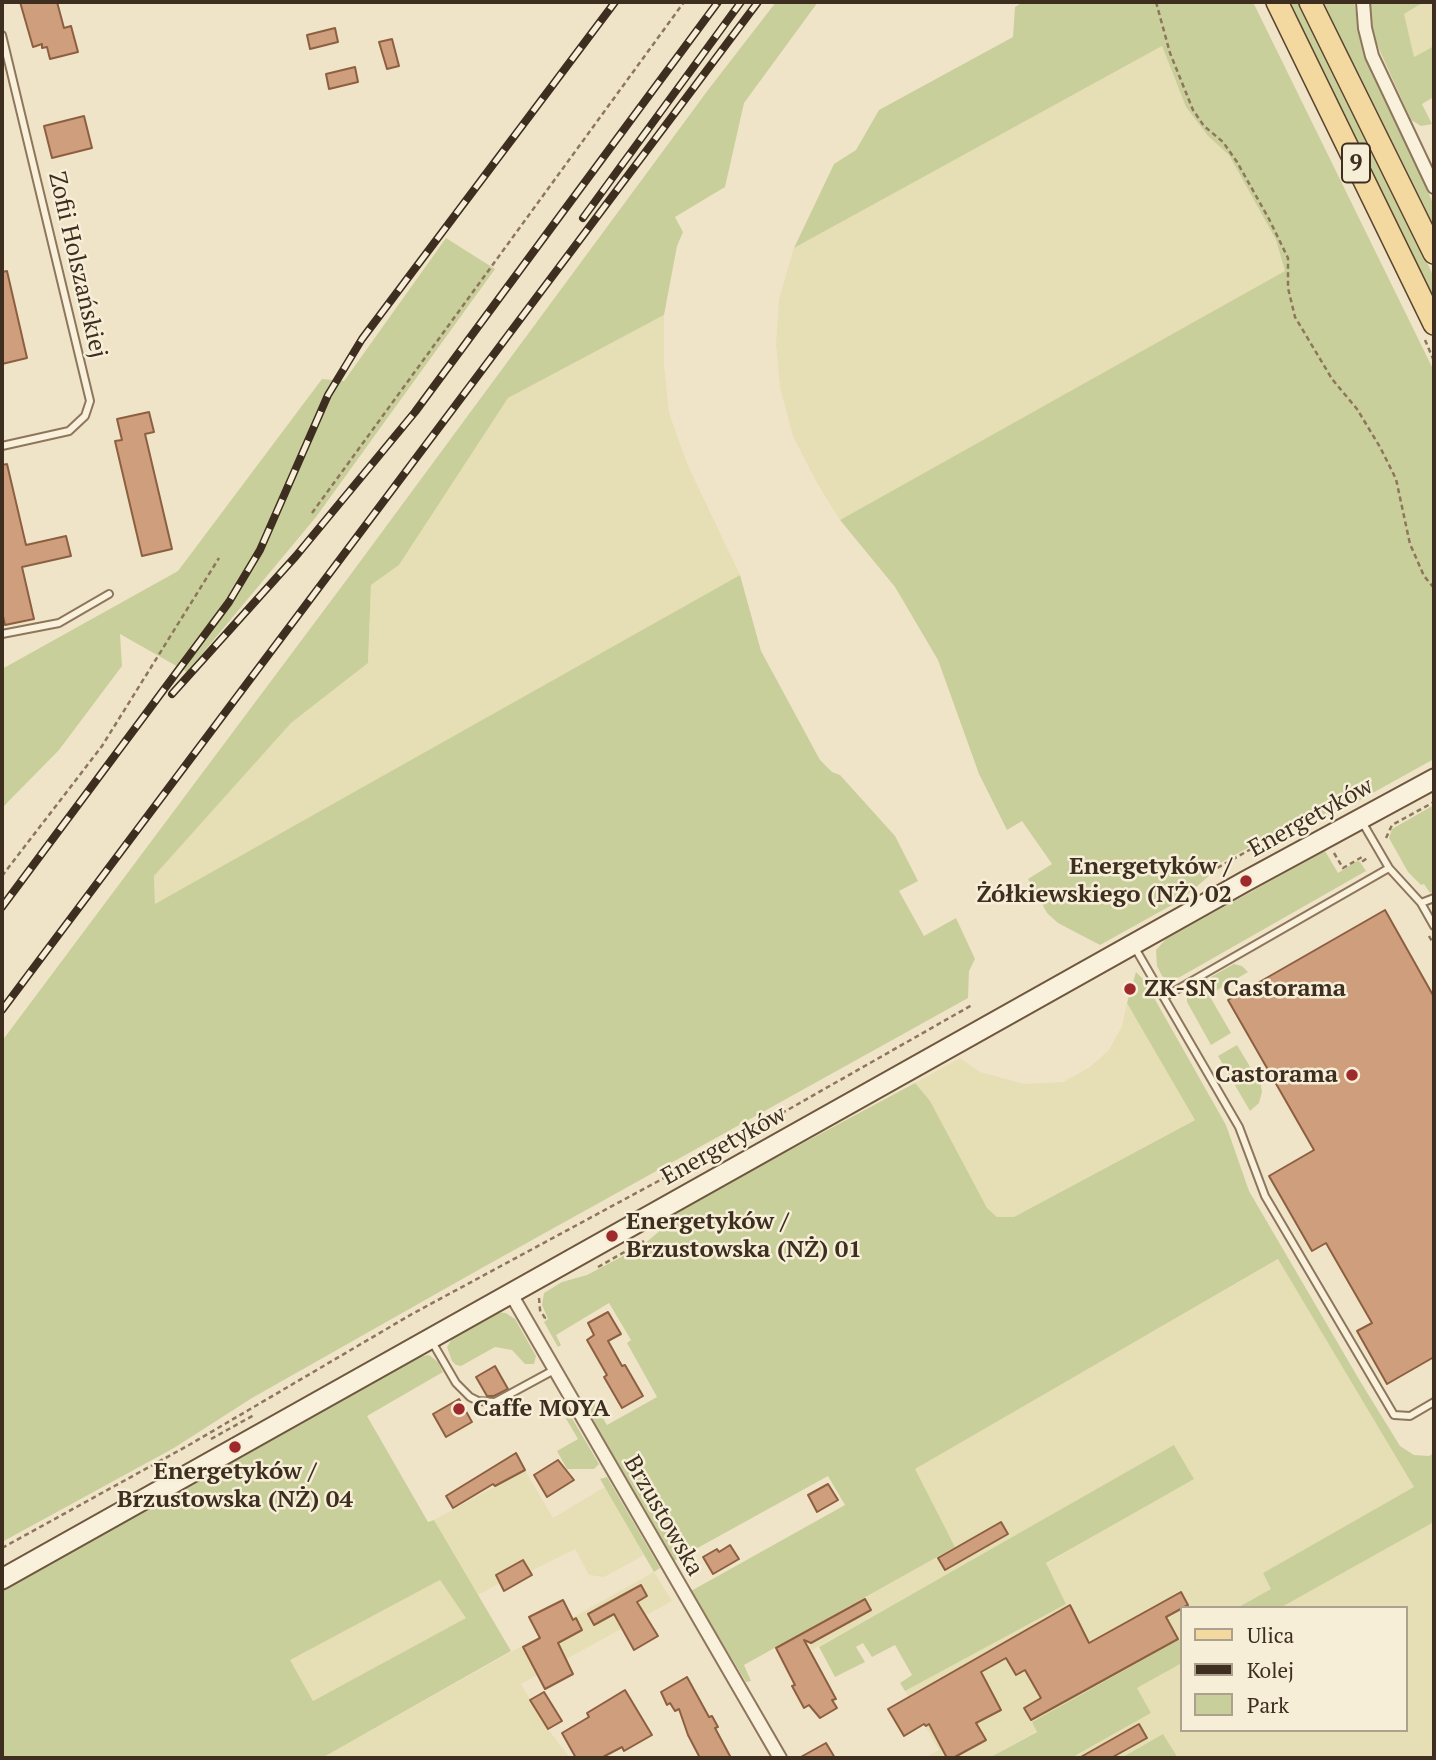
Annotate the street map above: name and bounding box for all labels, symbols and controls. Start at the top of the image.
road number: 9 [1342,144,1370,182]
street label: Zofii Holszańskiej [42,169,112,361]
street label: Energetyków [1244,772,1378,864]
place label: Energetyków / Żółkiewskiego (NŻ) 02 [976,853,1232,909]
marker: Energetyków / Żółkiewskiego (NŻ) 02 [1238,873,1254,889]
place label: ZK-SN Castorama [1144,975,1346,1003]
marker: ZK-SN Castorama [1122,981,1138,997]
place label: Castorama [1215,1061,1338,1089]
marker: Castorama [1344,1067,1360,1083]
street label: Energetyków [657,1100,791,1192]
place label: Energetyków / Brzustowska (NŻ) 01 [626,1208,862,1264]
marker: Energetyków / Brzustowska (NŻ) 01 [604,1228,620,1244]
place label: Caffe MOYA [473,1395,610,1423]
marker: Caffe MOYA [451,1401,467,1417]
marker: Energetyków / Brzustowska (NŻ) 04 [227,1439,243,1455]
street label: Brzustowska [617,1451,709,1581]
place label: Energetyków / Brzustowska (NŻ) 04 [117,1458,353,1514]
legend [1180,1606,1408,1732]
text: Ulica [1247,1621,1294,1649]
text: Kolej [1247,1656,1294,1684]
text: Park [1247,1691,1289,1719]

